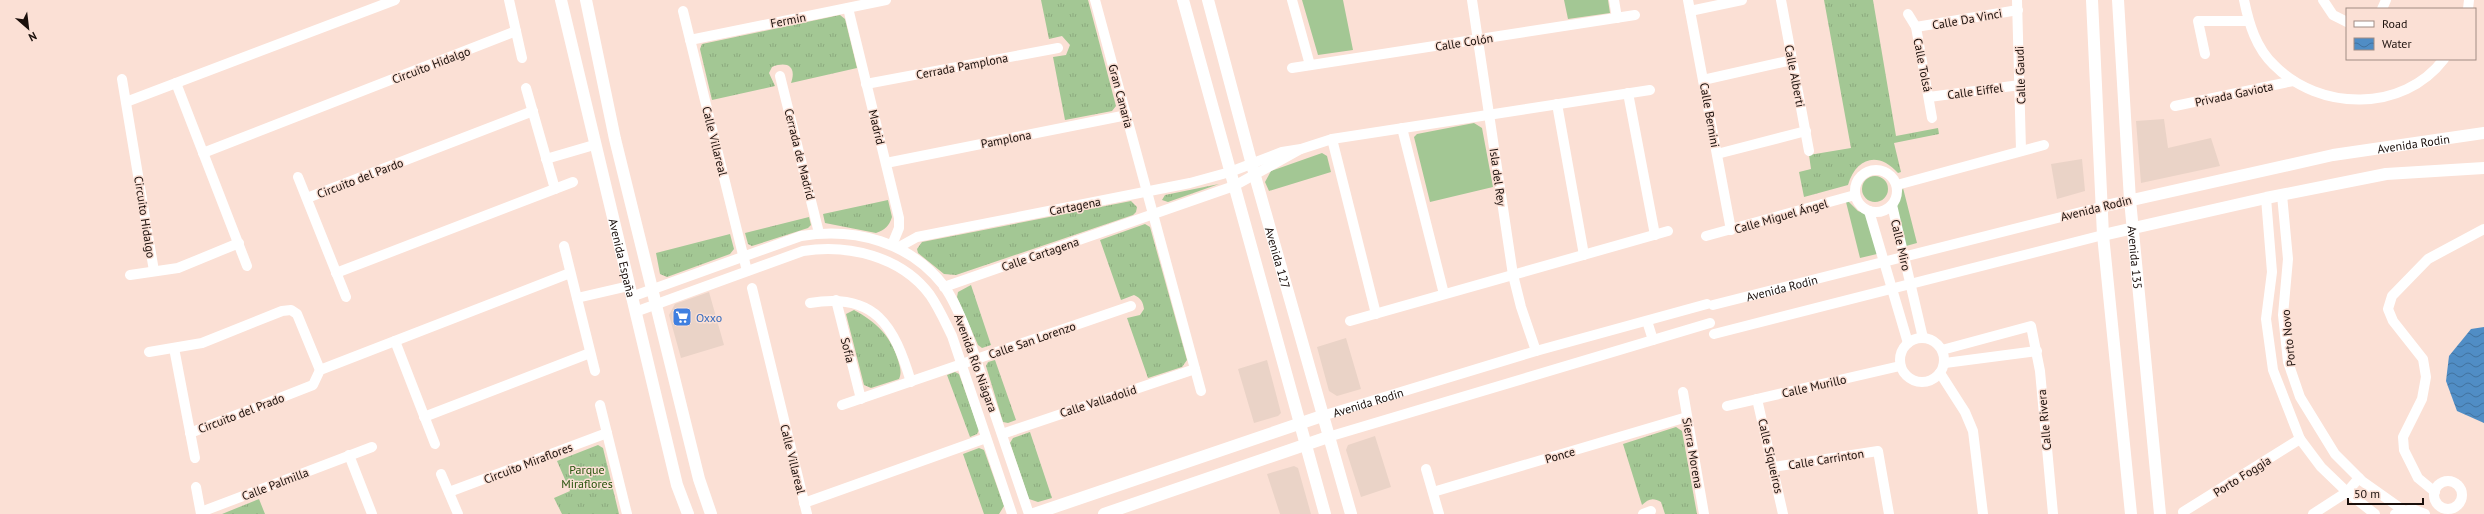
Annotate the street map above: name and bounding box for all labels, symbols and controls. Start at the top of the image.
street label: Calle Da Vinci [1931,5,2003,33]
north arrow [8,8,48,48]
legend [2346,8,2476,60]
street label: Fermin [769,9,807,31]
text: Road [2382,16,2407,31]
text: N [26,29,39,45]
street label: Calle Colón [1434,30,1494,54]
text: Water [2382,36,2412,51]
street label: Calle Tolsá [1910,37,1936,93]
street label: Circuito Hidalgo [390,43,472,87]
street label: Calle Alberti [1782,43,1808,109]
street label: Calle Gaudi [2011,46,2029,104]
street label: Cerrada Pamplona [915,50,1009,82]
street label: Gran Canaria [1105,62,1137,130]
street label: Privada Gaviota [2193,78,2275,110]
street label: Calle Eiffel [1946,80,2004,102]
street label: Calle Bernini [1697,81,1723,149]
street label: Calle Villareal [699,105,731,178]
street label: Cerrada de Madrid [781,107,819,201]
street label: Madrid [866,108,888,146]
street label: Pamplona [980,127,1032,151]
street label: Avenida Rodin [2376,131,2451,156]
street label: Isla del Rey [1487,147,1510,207]
street label: Circuito del Pardo [315,155,405,201]
street label: Circuito Hidalgo [131,175,159,259]
street label: Avenida Rodin [2059,192,2133,224]
street label: Cartagena [1048,194,1102,218]
street label: Calle Miguel Ángel [1733,195,1830,237]
street label: Avenida España [606,217,639,299]
street label: Calle Miro [1888,218,1914,272]
street label: Avenida 127 [1262,225,1294,290]
street label: Avenida 135 [2125,225,2146,290]
street label: Calle Cartagena [999,234,1081,274]
street label: Avenida Rodin [1745,271,1819,304]
supermarket icon: Oxxo [671,306,693,328]
street label: Porto Novo [2278,309,2298,367]
place label: Oxxo [696,310,722,325]
street label: Avenida Río Niágara [951,312,1001,414]
street label: Calle San Lorenzo [986,318,1078,362]
street label: Sofía [838,336,858,364]
street label: Calle Murillo [1780,371,1848,401]
street label: Calle Valladolid [1058,382,1138,420]
street label: Avenida Rodin [1331,384,1405,420]
street label: Calle Rivera [2034,389,2054,451]
street label: Circuito del Prado [196,390,286,436]
street label: Sierra Morena [1679,416,1707,490]
street label: Calle Siqueiros [1755,417,1787,495]
street label: Calle Villareal [777,423,809,496]
street label: Circuito Miraflores [481,439,575,487]
street label: Ponce [1543,444,1577,466]
street label: Calle Carrinton [1787,446,1865,472]
street label: Porto Foggia [2210,452,2274,500]
park label: Parque Miraflores [561,462,613,491]
street label: Calle Palmilla [239,464,311,504]
scale bar [2348,480,2423,506]
text: 50 m [2354,486,2380,501]

